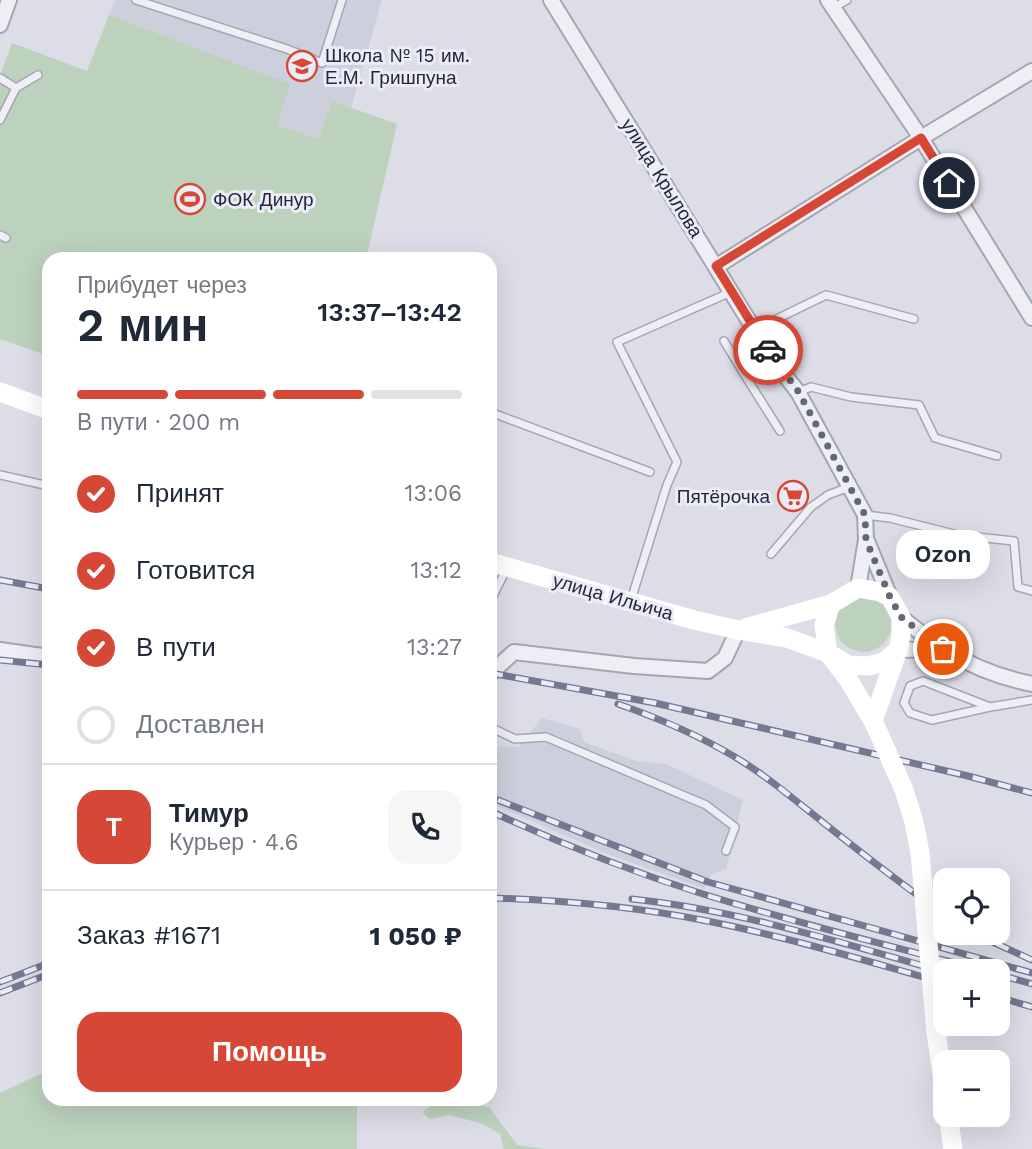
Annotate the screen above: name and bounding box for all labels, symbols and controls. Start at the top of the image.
place label: Школа № 15 им. Е.М. Гришпуна [325,44,470,89]
school or university icon: Школа № 15 им. Е.М. Гришпуна [285,49,319,83]
street label: улица Крылова [616,114,708,242]
pin [919,153,979,213]
icon: home [930,164,968,202]
sports icon: ФОК Динур [173,182,207,216]
place label: ФОК Динур [213,188,314,211]
text: Прибудет через [77,272,247,299]
text: 13:37–13:42 [317,297,462,327]
text: 2 мин [77,298,208,352]
courier [733,315,803,385]
icon: car [749,331,787,369]
text: В пути · 200 m [77,409,240,436]
icon: check [77,475,115,513]
text: Принят [136,478,224,508]
supermarket icon: Пятёрочка [776,479,810,513]
text: 13:06 [405,480,462,507]
place label: Пятёрочка [677,485,770,508]
callout: Ozon [896,530,990,579]
text: Ozon [915,541,971,568]
icon: check [77,552,115,590]
text: Готовится [136,555,255,585]
text: 13:12 [410,557,462,584]
street label: улица Ильича [550,569,676,625]
pin [913,619,973,679]
icon: check [77,629,115,667]
icon: bag [924,630,962,668]
text: В пути [136,632,216,662]
text: 13:27 [407,634,462,661]
text: Доставлен [136,709,265,739]
button: phone [388,790,462,864]
text: Тимур [169,798,249,828]
text: Т [106,812,122,842]
text: Курьер · 4.6 [169,829,298,856]
map controls [933,868,1010,1127]
button: locate [933,868,1010,945]
text: Заказ #1671 [77,920,221,950]
text: 1 050 ₽ [370,921,462,951]
button: + [933,959,1010,1036]
button: Помощь [77,1012,462,1092]
button: − [933,1050,1010,1127]

